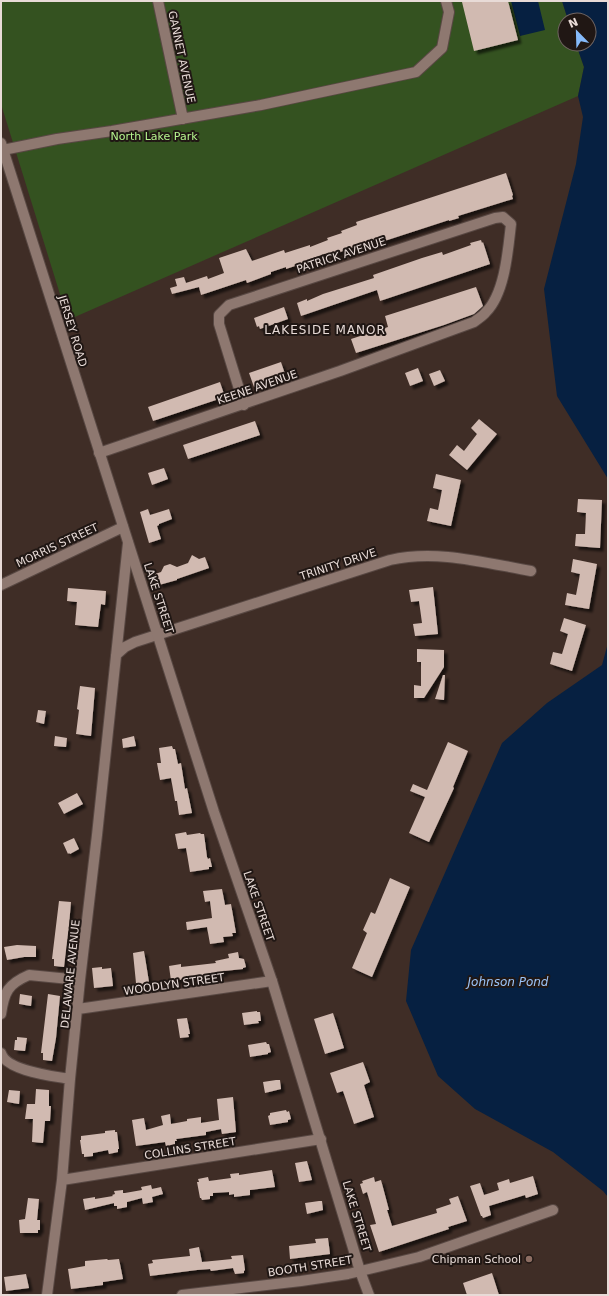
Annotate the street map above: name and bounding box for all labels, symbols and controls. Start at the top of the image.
street label: GANNET AVENUE [165,10,198,105]
north arrow [557,12,597,52]
text: N [567,15,580,31]
park label: North Lake Park [110,130,198,143]
street label: PATRICK AVENUE [295,235,387,276]
street label: JERSEY ROAD [55,293,90,368]
district label: LAKESIDE MANOR [264,323,386,337]
street label: KEENE AVENUE [215,368,299,407]
street label: MORRIS STREET [14,521,101,570]
street label: TRINITY DRIVE [297,546,378,583]
street label: LAKE STREET [141,561,176,635]
street label: LAKE STREET [240,869,277,943]
street label: DELAWARE AVENUE [58,919,83,1029]
street label: WOODLYN STREET [123,971,226,998]
water label: Johnson Pond [466,975,549,989]
street label: COLLINS STREET [143,1135,237,1162]
street label: LAKE STREET [340,1179,374,1253]
street label: BOOTH STREET [267,1253,353,1280]
place label: Chipman School [432,1253,521,1266]
marker: Chipman School [524,1254,534,1264]

